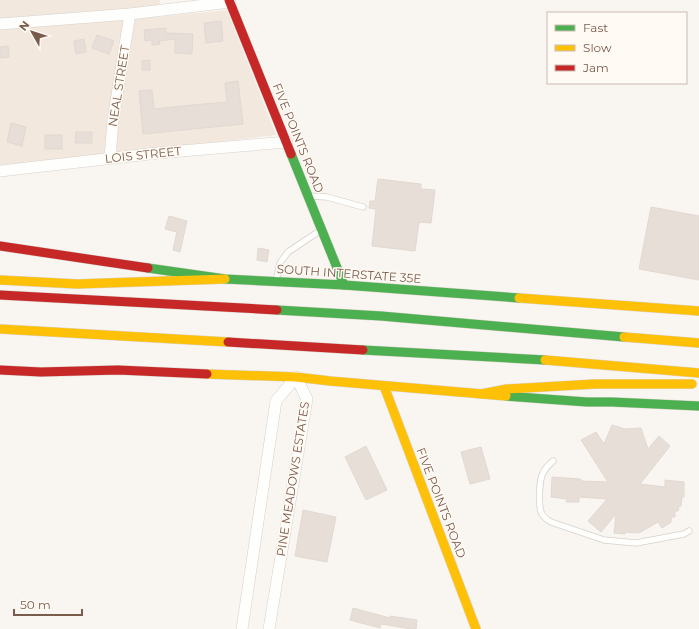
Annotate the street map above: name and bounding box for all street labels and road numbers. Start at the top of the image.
street label: NEAL STREET [105,44,132,128]
street label: FIVE POINTS ROAD [270,81,327,195]
street label: LOIS STREET [104,143,182,166]
street label: SOUTH INTERSTATE 35E [276,261,422,286]
street label: PINE MEADOWS ESTATES [273,400,312,558]
street label: FIVE POINTS ROAD [414,446,469,560]

